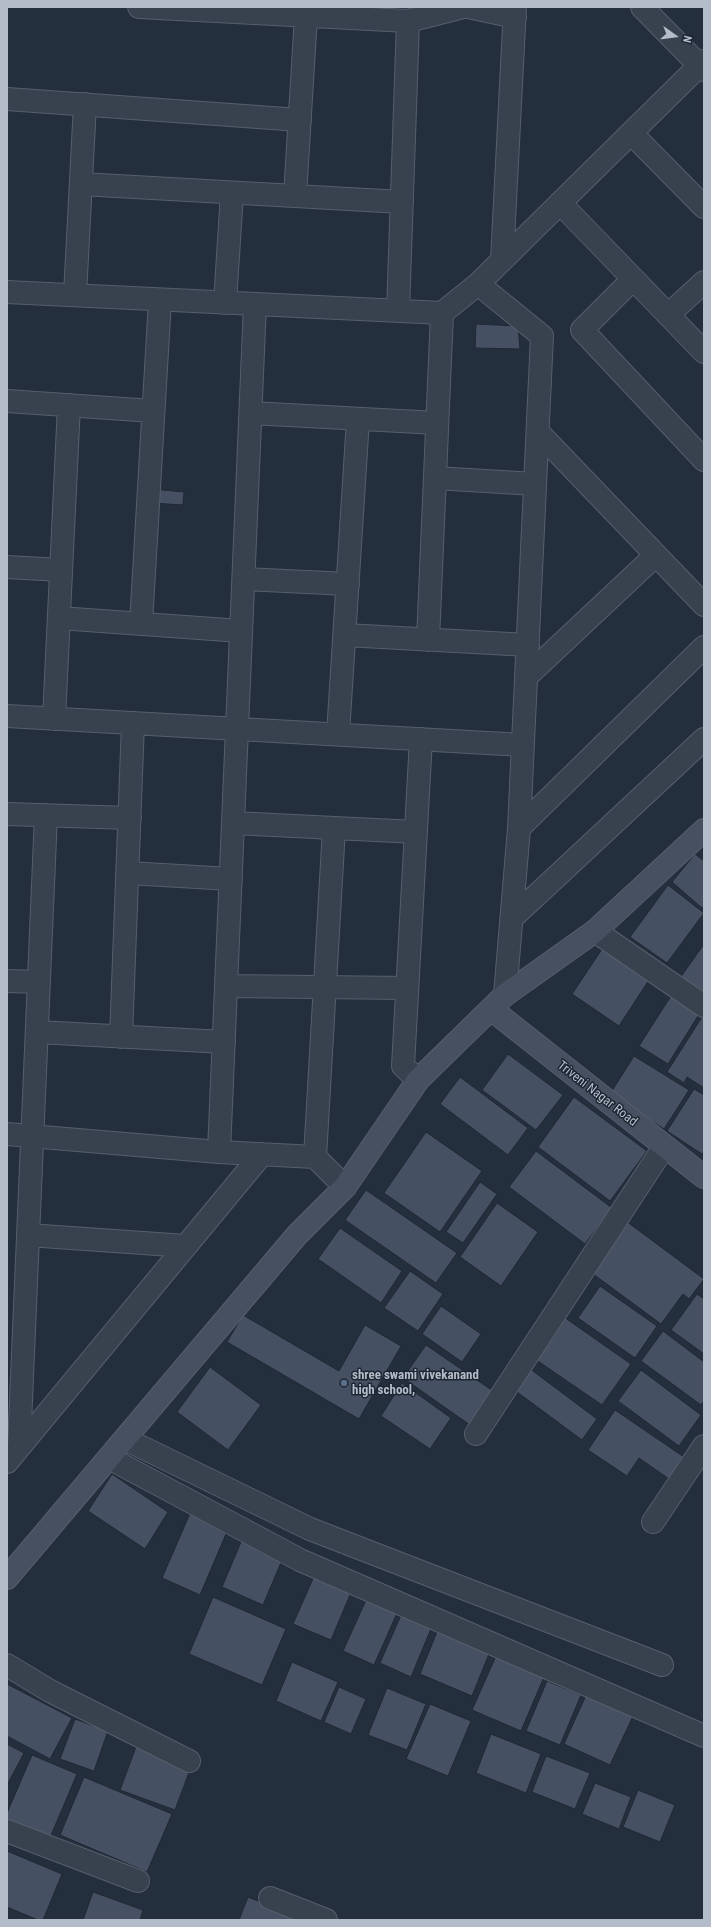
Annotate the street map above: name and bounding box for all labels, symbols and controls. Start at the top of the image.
north arrow [655,16,695,56]
text: N [680,34,694,44]
street label: Triveni Nagar Road [554,1058,640,1130]
place label: shree swami vivekanand high school, [352,1368,479,1399]
marker: shree swami vivekanand high school, [339,1378,349,1388]

